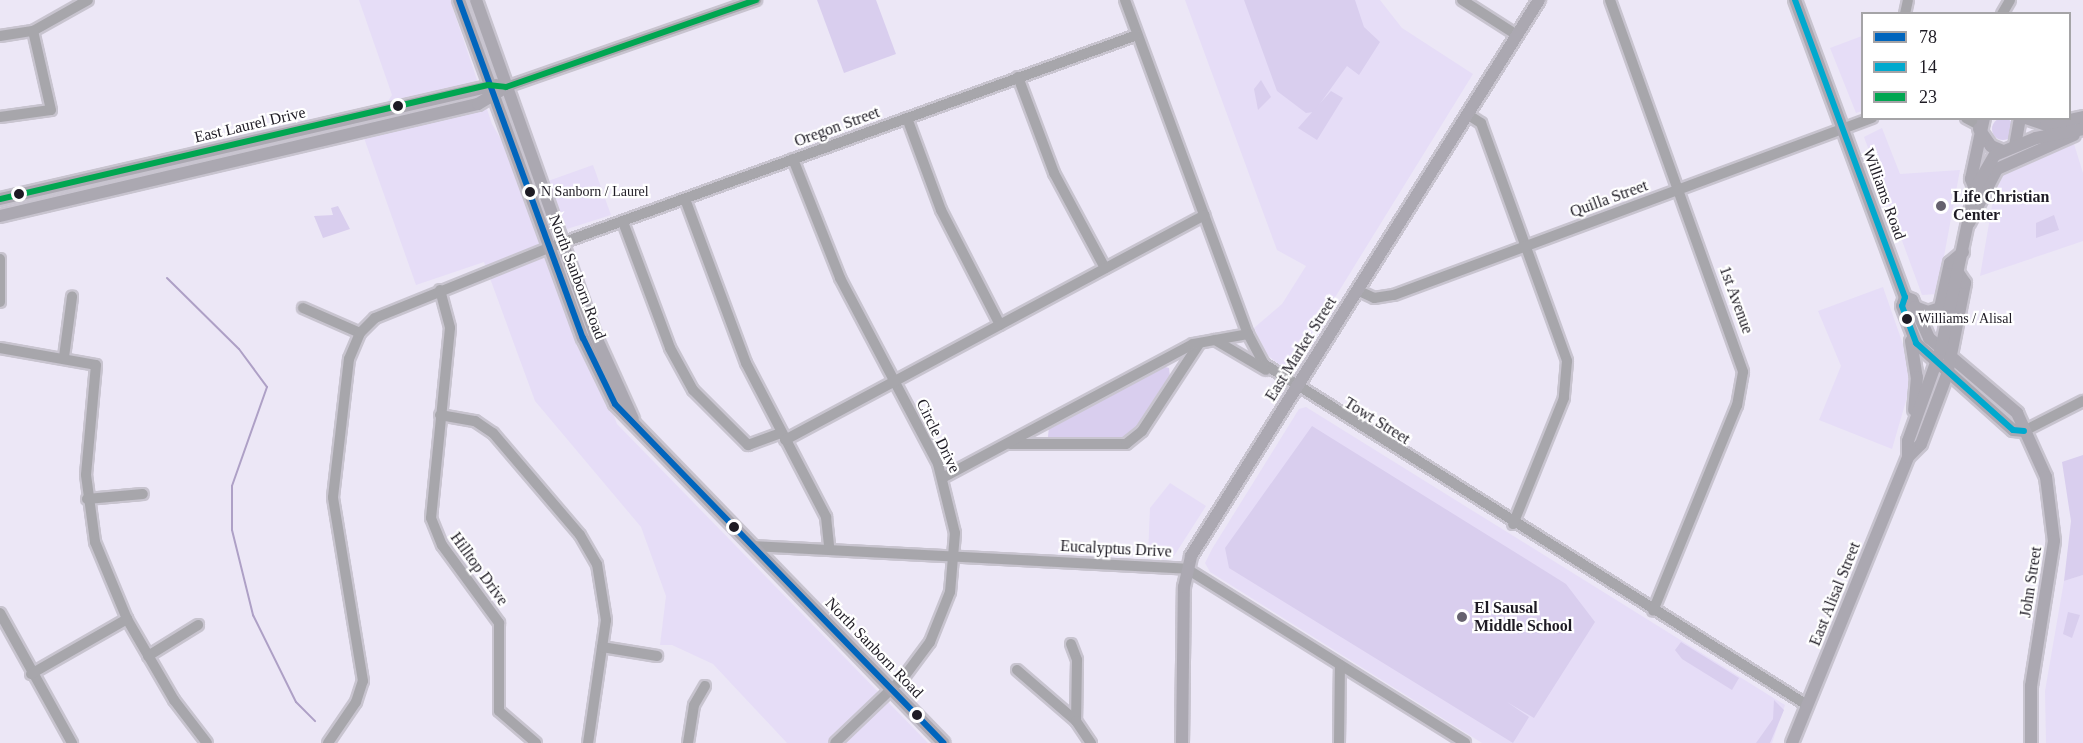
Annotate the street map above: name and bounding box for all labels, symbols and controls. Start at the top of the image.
legend [1861,12,2071,120]
text: 78 [1919,27,1937,47]
text: 14 [1919,57,1937,77]
text: 23 [1919,87,1937,107]
unlabelled marker [392,100,404,112]
street label: East Laurel Drive [192,103,308,147]
street label: Oregon Street [792,103,882,151]
street label: Williams Road [1859,146,1909,242]
street label: Quilla Street [1568,176,1650,222]
place label: N Sanborn / Laurel [541,184,649,200]
marker: N Sanborn / Laurel [524,186,536,198]
place label: Life Christian Center [1953,187,2049,225]
unlabelled marker [13,188,25,200]
marker: Life Christian Center [1934,199,1948,213]
street label: North Sanborn Road [544,212,610,342]
street label: 1st Avenue [1715,263,1757,337]
street label: East Market Street [1261,293,1341,405]
place label: Williams / Alisal [1918,311,2013,327]
marker: Williams / Alisal [1901,313,1913,325]
street label: Towt Street [1341,393,1413,449]
street label: Circle Drive [912,396,964,476]
unlabelled marker [728,521,740,533]
street label: Hilltop Drive [446,529,512,609]
street label: Eucalyptus Drive [1060,536,1172,562]
street label: East Alisal Street [1805,539,1865,649]
street label: John Street [2016,545,2046,619]
street label: North Sanborn Road [821,594,927,702]
place label: El Sausal Middle School [1474,598,1572,636]
marker: El Sausal Middle School [1455,610,1469,624]
unlabelled marker [911,709,923,721]

